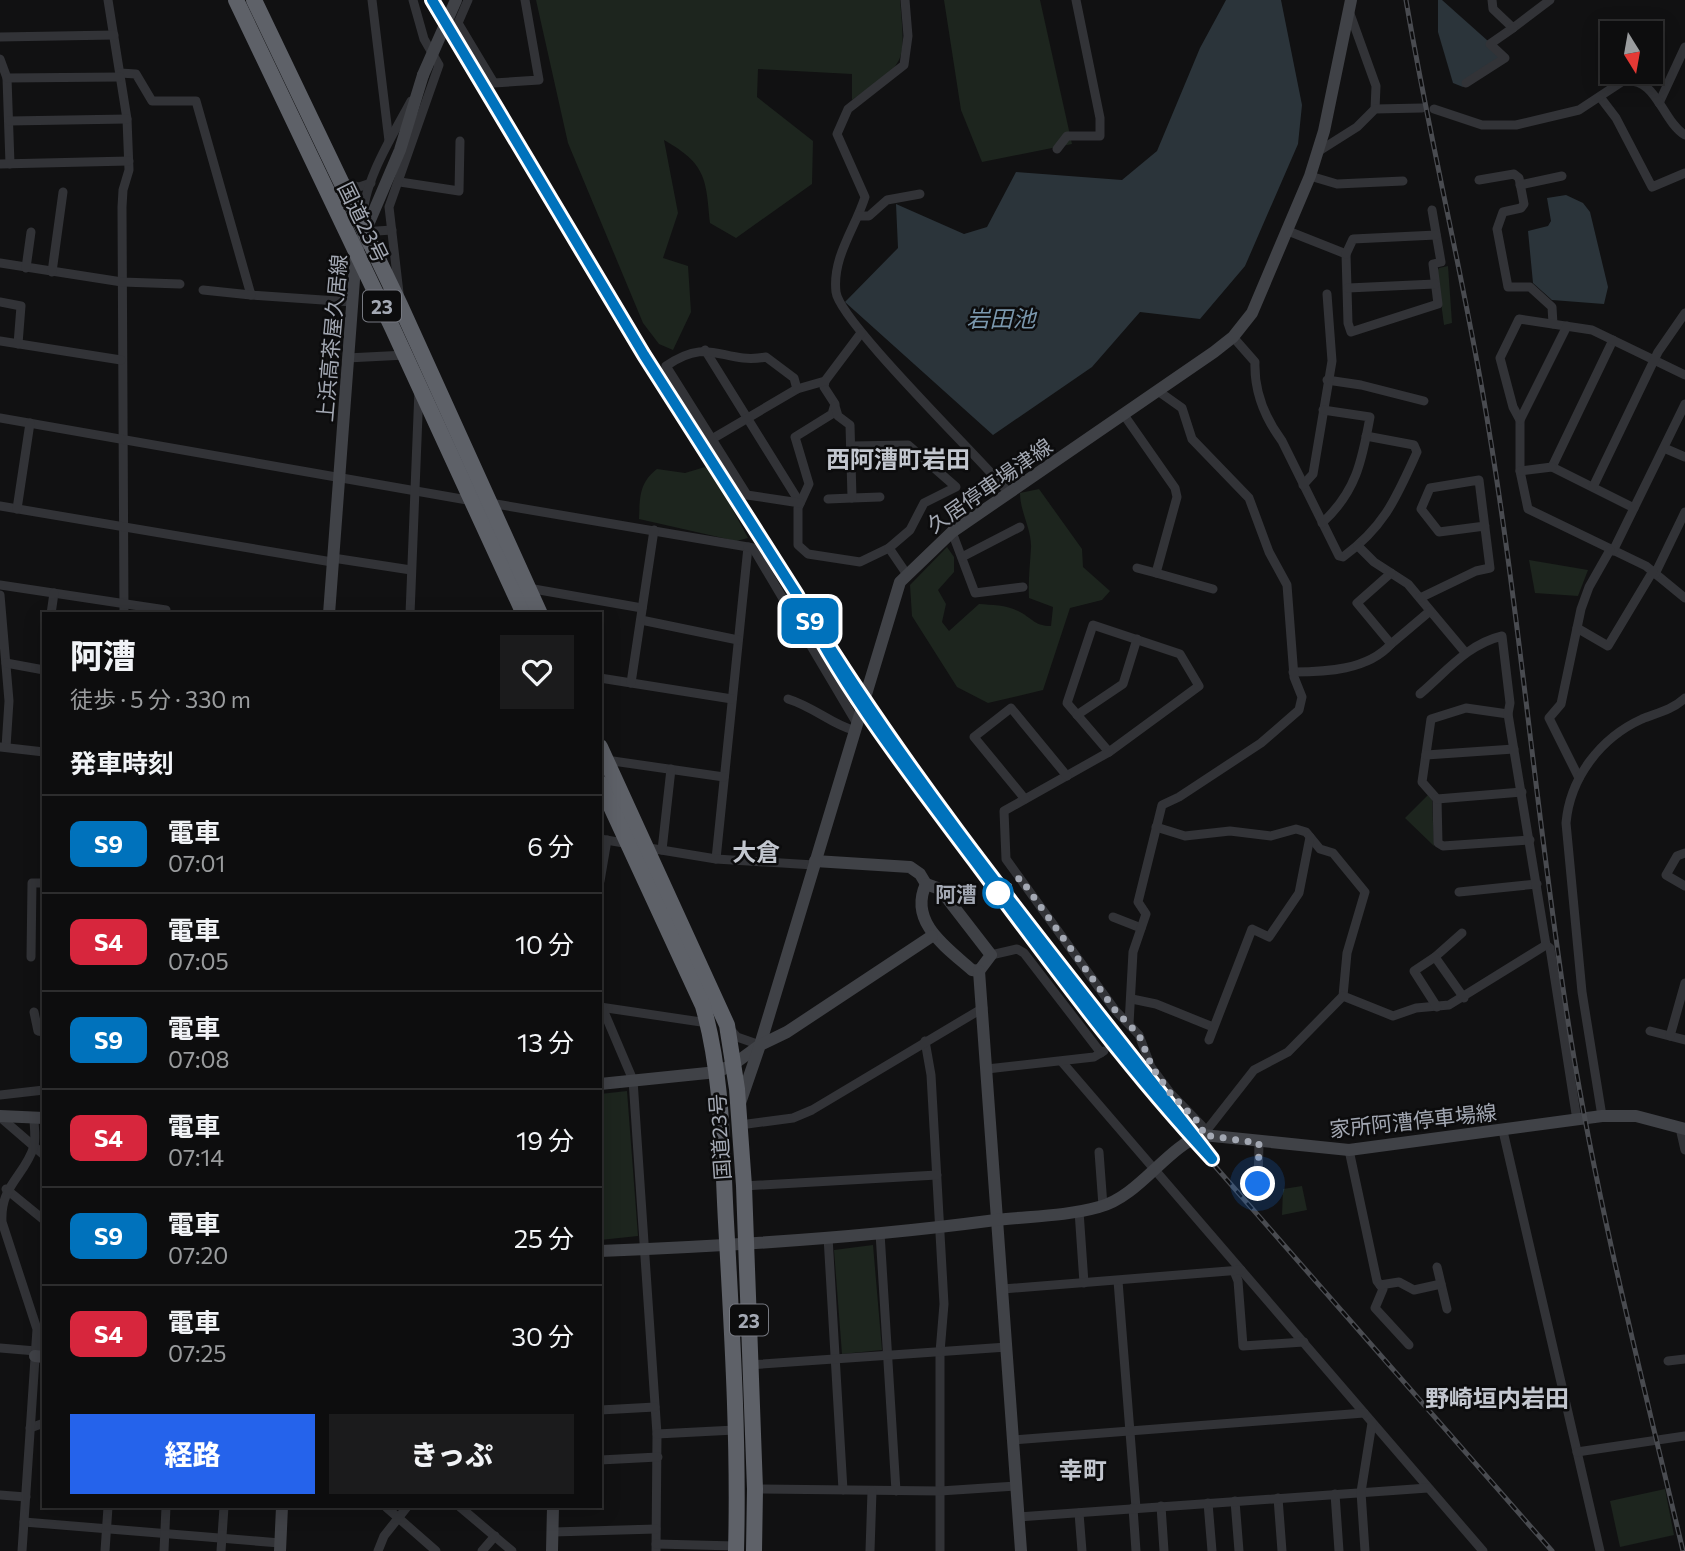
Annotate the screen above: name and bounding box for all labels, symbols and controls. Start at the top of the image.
north arrow [1600,21,1662,84]
map controls [1600,21,1663,84]
street label: 国道23号 [334,178,394,266]
street label: 上浜高茶屋久居線 [311,253,351,423]
road number: 23 [363,290,401,322]
water label: 岩田池 [967,304,1038,332]
street label: 久居停車場津線 [922,433,1056,537]
district label: 西阿漕町岩田 [826,444,970,473]
line badge: S9 [778,598,842,644]
text: S9 [795,606,825,635]
text: 阿漕 [70,634,136,675]
button: heart [500,635,574,709]
text: 徒歩 · 5 分 · 330 m [70,685,251,713]
text: 発車時刻 [70,747,174,778]
text: 電車 [168,816,220,847]
text: S9 [94,829,123,858]
text: 6 分 [527,830,574,861]
district label: 大倉 [732,837,780,866]
text: 07:01 [168,849,225,877]
marker: 阿漕 [983,878,1013,908]
place label: 阿漕 [935,881,977,906]
text: 電車 [168,914,220,945]
text: S4 [94,927,123,956]
text: 10 分 [515,928,574,959]
text: 07:05 [168,947,229,975]
text: 電車 [168,1012,220,1043]
text: S9 [94,1025,123,1054]
text: 13 分 [517,1026,574,1057]
text: 07:08 [168,1045,229,1073]
street label: 国道23号 [704,1093,734,1181]
street label: 家所阿漕停車場線 [1328,1099,1498,1141]
text: 電車 [168,1110,220,1141]
text: S4 [94,1123,123,1152]
text: 19 分 [516,1124,574,1155]
text: 07:14 [168,1143,224,1171]
your location [1240,1166,1275,1201]
text: 電車 [168,1208,220,1239]
text: S9 [94,1221,123,1250]
text: 25 分 [514,1222,574,1253]
text: 07:20 [168,1241,228,1269]
road number: 23 [730,1304,768,1336]
text: 電車 [168,1306,220,1337]
text: S4 [94,1319,123,1348]
text: 30 分 [511,1320,574,1351]
text: 07:25 [168,1339,226,1367]
district label: 野崎垣内岩田 [1425,1383,1569,1412]
button: 経路 [70,1414,315,1494]
button: きっぷ [329,1414,574,1494]
district label: 幸町 [1059,1455,1107,1484]

